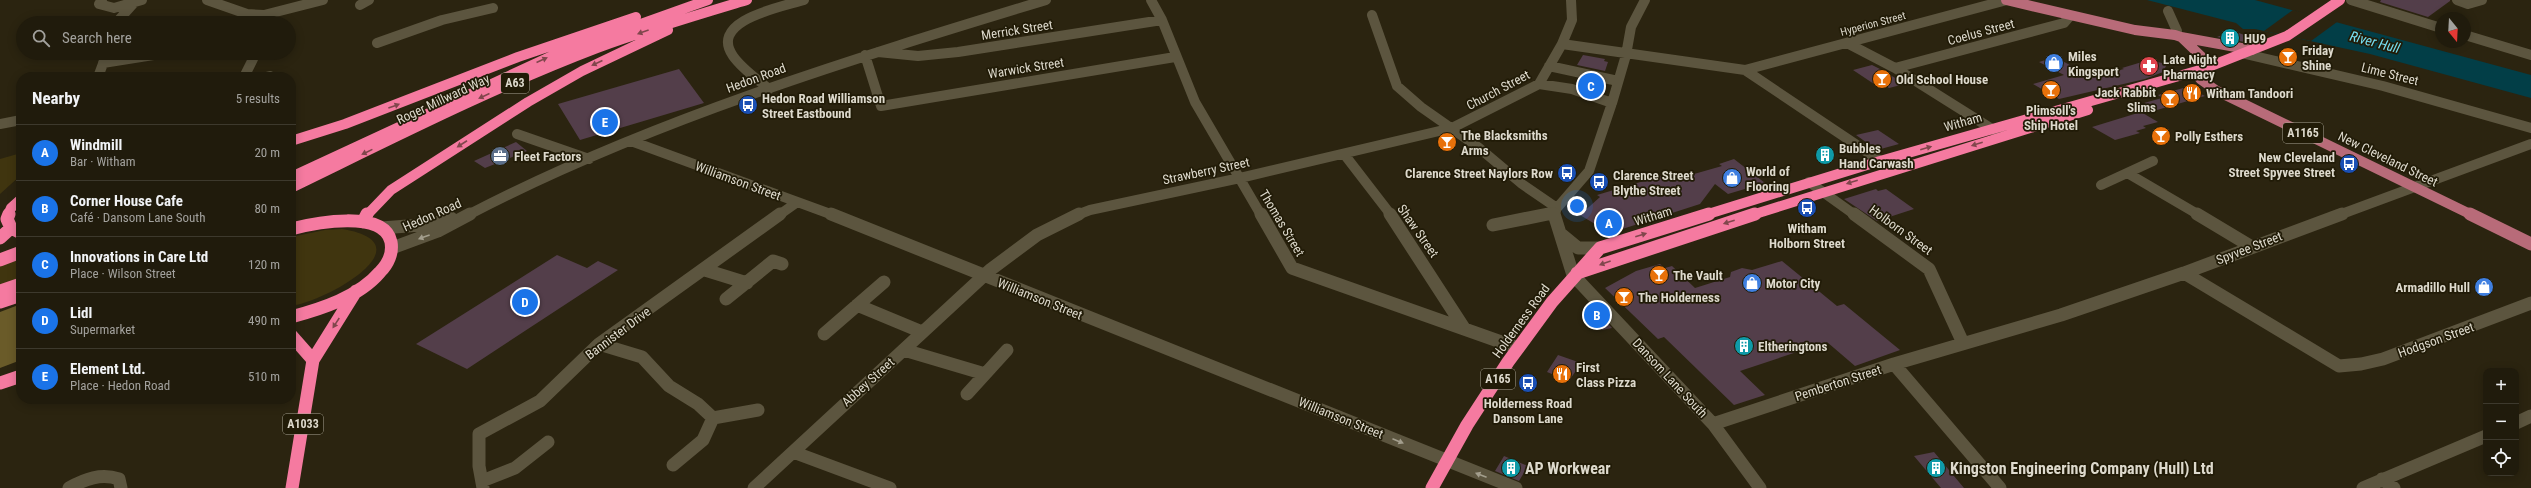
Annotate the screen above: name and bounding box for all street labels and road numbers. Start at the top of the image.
street label: Hyperion Street [1839,9,1907,39]
street label: Coelus Street [1946,16,2016,48]
street label: Merrick Street [980,17,1054,43]
street label: Warwick Street [987,55,1065,81]
street label: Hedon Road [724,60,788,96]
street label: Lime Street [2360,60,2420,88]
street label: Church Street [1464,67,1532,113]
street label: Roger Millward Way [394,71,492,127]
road number: A63 [501,73,529,93]
street label: Witham [1942,109,1984,135]
road number: A1165 [2283,123,2323,143]
street label: New Cleveland Street [2336,128,2440,190]
street label: Strawberry Street [1161,154,1251,188]
street label: Williamson Street [693,159,783,203]
street label: Thomas Street [1256,187,1308,259]
street label: Hedon Road [400,195,464,235]
street label: Shaw Street [1394,202,1442,260]
street label: Holborn Street [1867,202,1936,258]
street label: Witham [1632,203,1674,229]
street label: Spyvee Street [2214,228,2284,267]
street label: Williamson Street [995,275,1085,323]
street label: Holderness Road [1489,281,1553,361]
street label: Bannister Drive [582,304,654,362]
street label: Hodgson Street [2396,319,2476,361]
street label: Dansom Lane South [1630,335,1710,421]
street label: Abbey Street [839,355,897,409]
street label: Pemberton Street [1793,362,1883,404]
road number: A165 [1481,369,1515,389]
street label: Williamson Street [1296,394,1386,442]
road number: A1033 [283,414,323,434]

